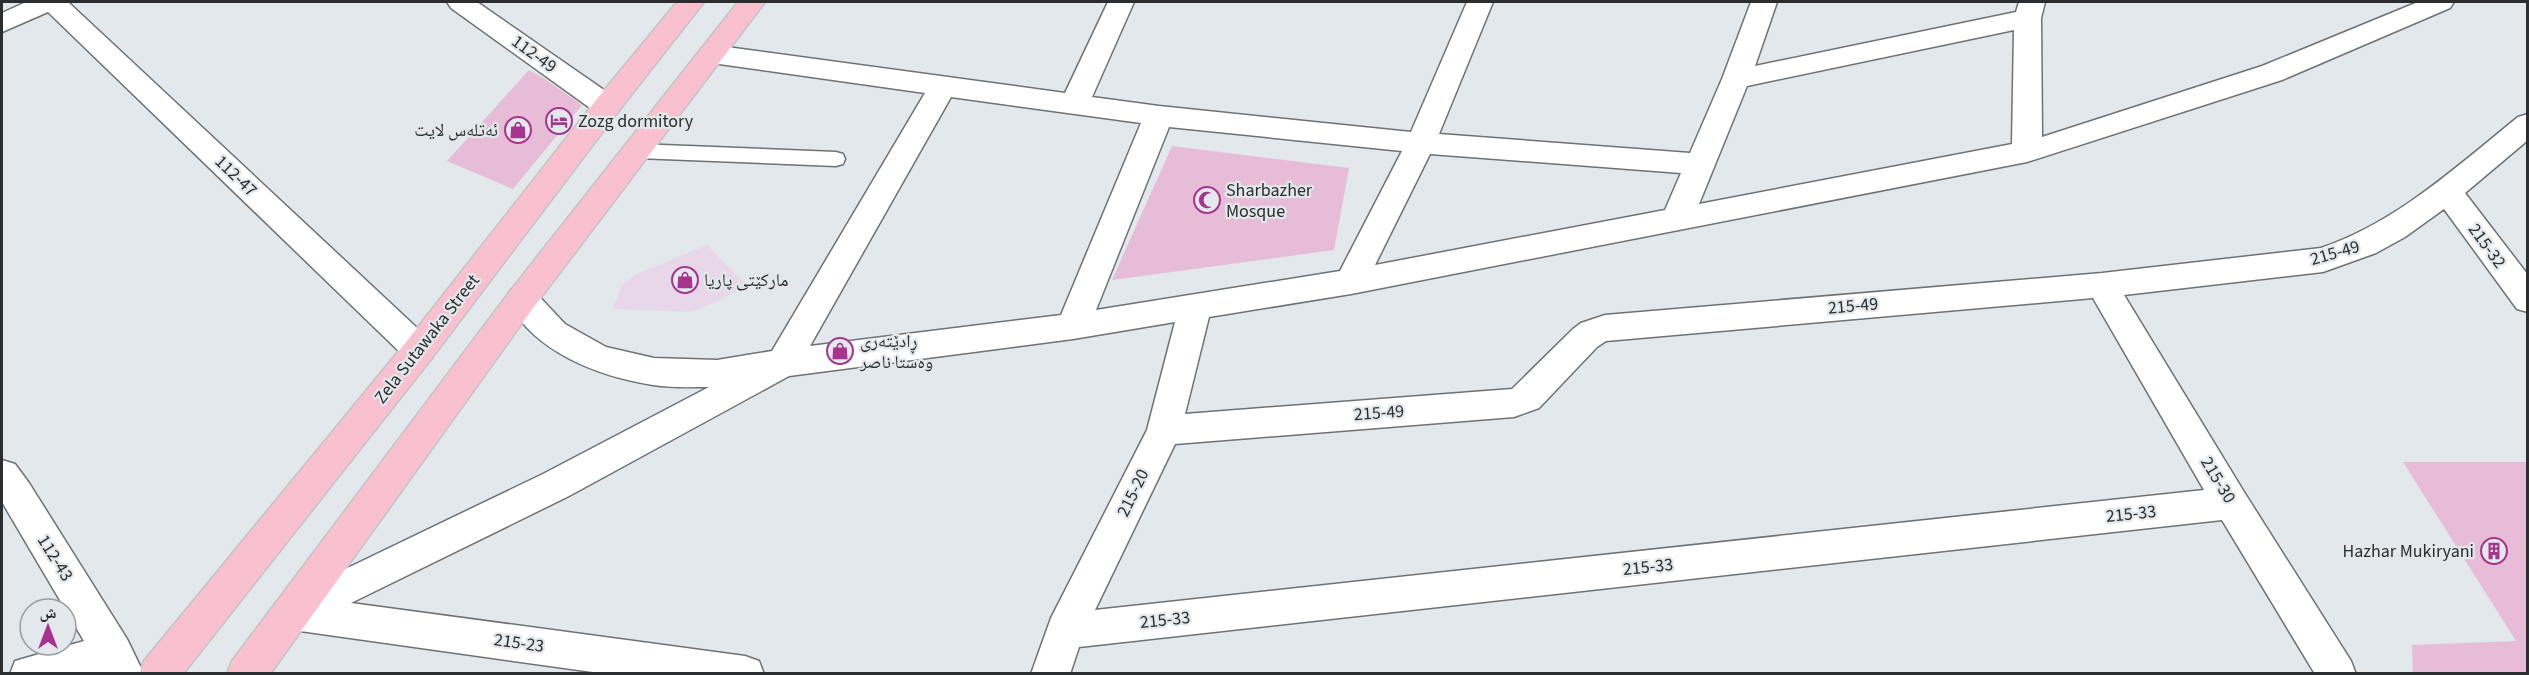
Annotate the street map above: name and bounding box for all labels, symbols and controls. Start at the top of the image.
street label: 112-49 [506,29,562,79]
hotel icon: Zozg dormitory [544,106,574,136]
place label: Zozg dormitory [578,109,694,134]
shop icon: ئەتلەس لایت [503,115,533,145]
place label: ئەتلەس لایت [414,118,498,143]
street label: 112-47 [209,150,263,203]
place label: Sharbazher Mosque [1226,178,1313,224]
mosque icon: Sharbazher Mosque [1192,185,1222,215]
street label: 215-32 [2462,218,2512,274]
street label: 215-49 [2307,234,2363,272]
shop icon: مارکێتی پاریا [670,265,700,295]
place label: مارکێتی پاریا [704,268,789,293]
street label: Zela Sutawaka Street [369,269,485,409]
street label: 215-49 [1827,291,1879,321]
place label: ڕادێتەری وەستا ناصر [859,329,933,375]
shop icon: ڕادێتەری وەستا ناصر [825,336,855,366]
street label: 215-49 [1353,399,1405,427]
street label: 215-30 [2194,452,2242,508]
street label: 215-20 [1111,465,1155,521]
street label: 215-33 [2105,499,2157,529]
street label: 112-43 [31,530,79,586]
building icon: Hazhar Mukiryani [2479,536,2509,566]
place label: Hazhar Mukiryani [2343,539,2474,564]
street label: 215-33 [1622,552,1674,582]
north arrow [18,597,78,657]
text: ش [40,602,57,624]
street label: 215-33 [1139,605,1191,635]
street label: 215-23 [492,627,546,659]

